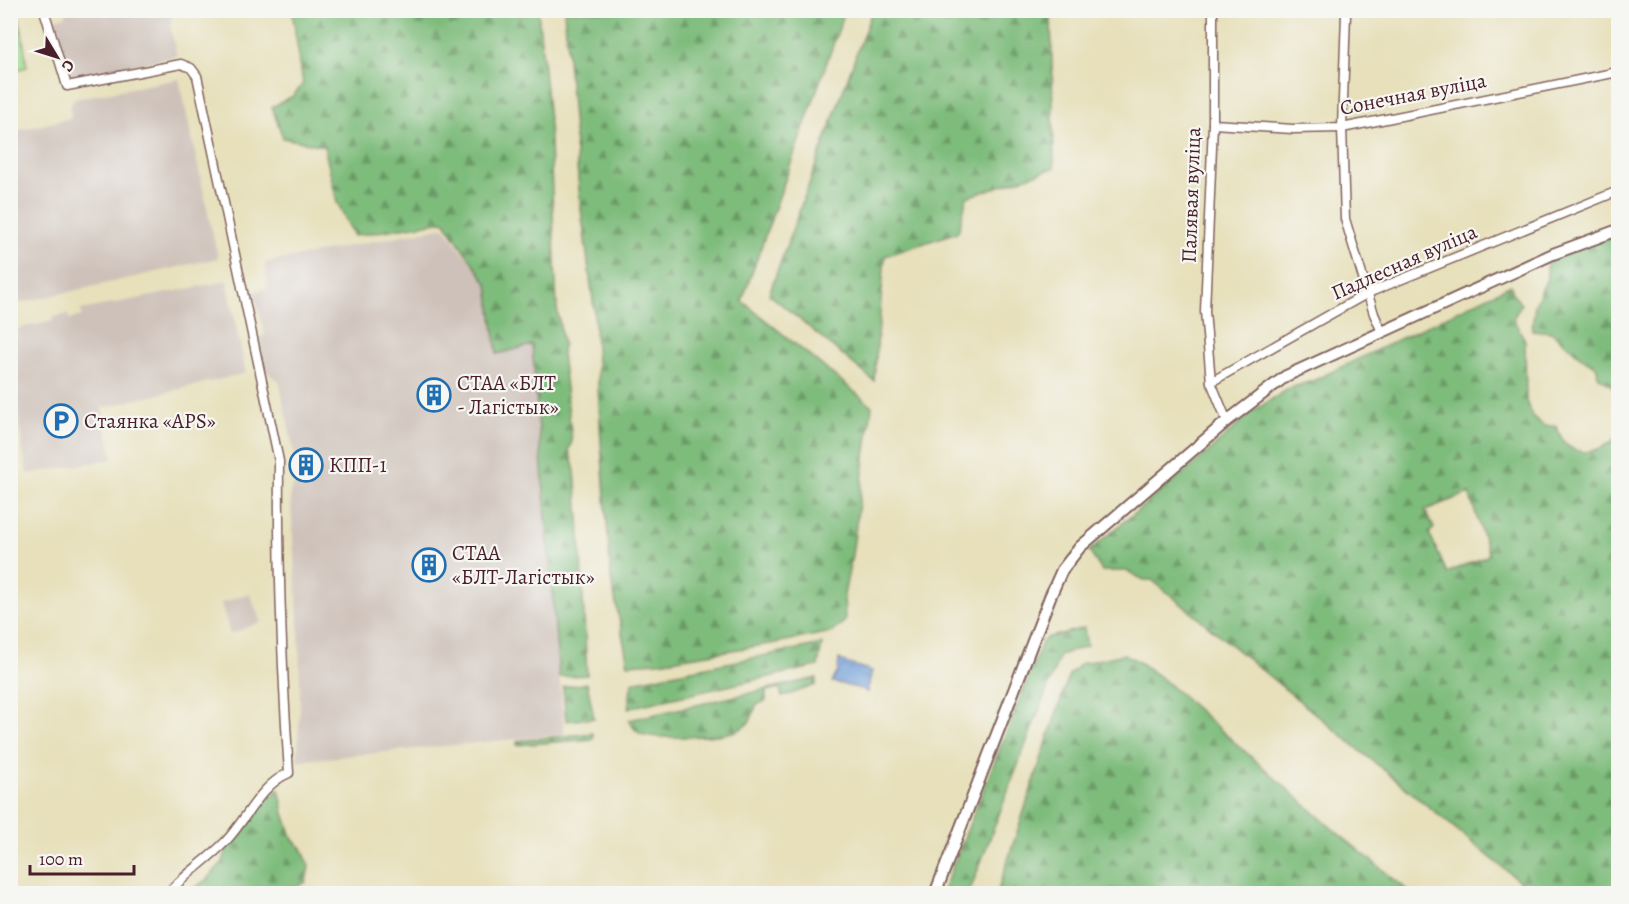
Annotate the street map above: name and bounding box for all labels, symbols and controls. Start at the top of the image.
north arrow [27,27,87,87]
text: С [56,55,80,76]
street label: Сонечная вуліца [1337,66,1489,122]
street label: Палявая вуліца [1175,126,1207,263]
street label: Падлесная вуліца [1327,217,1482,307]
place label: СТАА «БЛТ - Лагістык» [457,369,559,421]
building icon: СТАА «БЛТ - Лагістык» [416,377,452,413]
parking icon: Стаянка «APS» [43,403,79,439]
place label: Стаянка «APS» [84,407,216,435]
building icon: КПП-1 [288,447,324,483]
place label: КПП-1 [329,451,387,479]
place label: СТАА «БЛТ-Лагістык» [452,539,595,591]
building icon: СТАА «БЛТ-Лагістык» [411,547,447,583]
scale bar [30,838,134,876]
text: 100 m [39,847,83,871]

